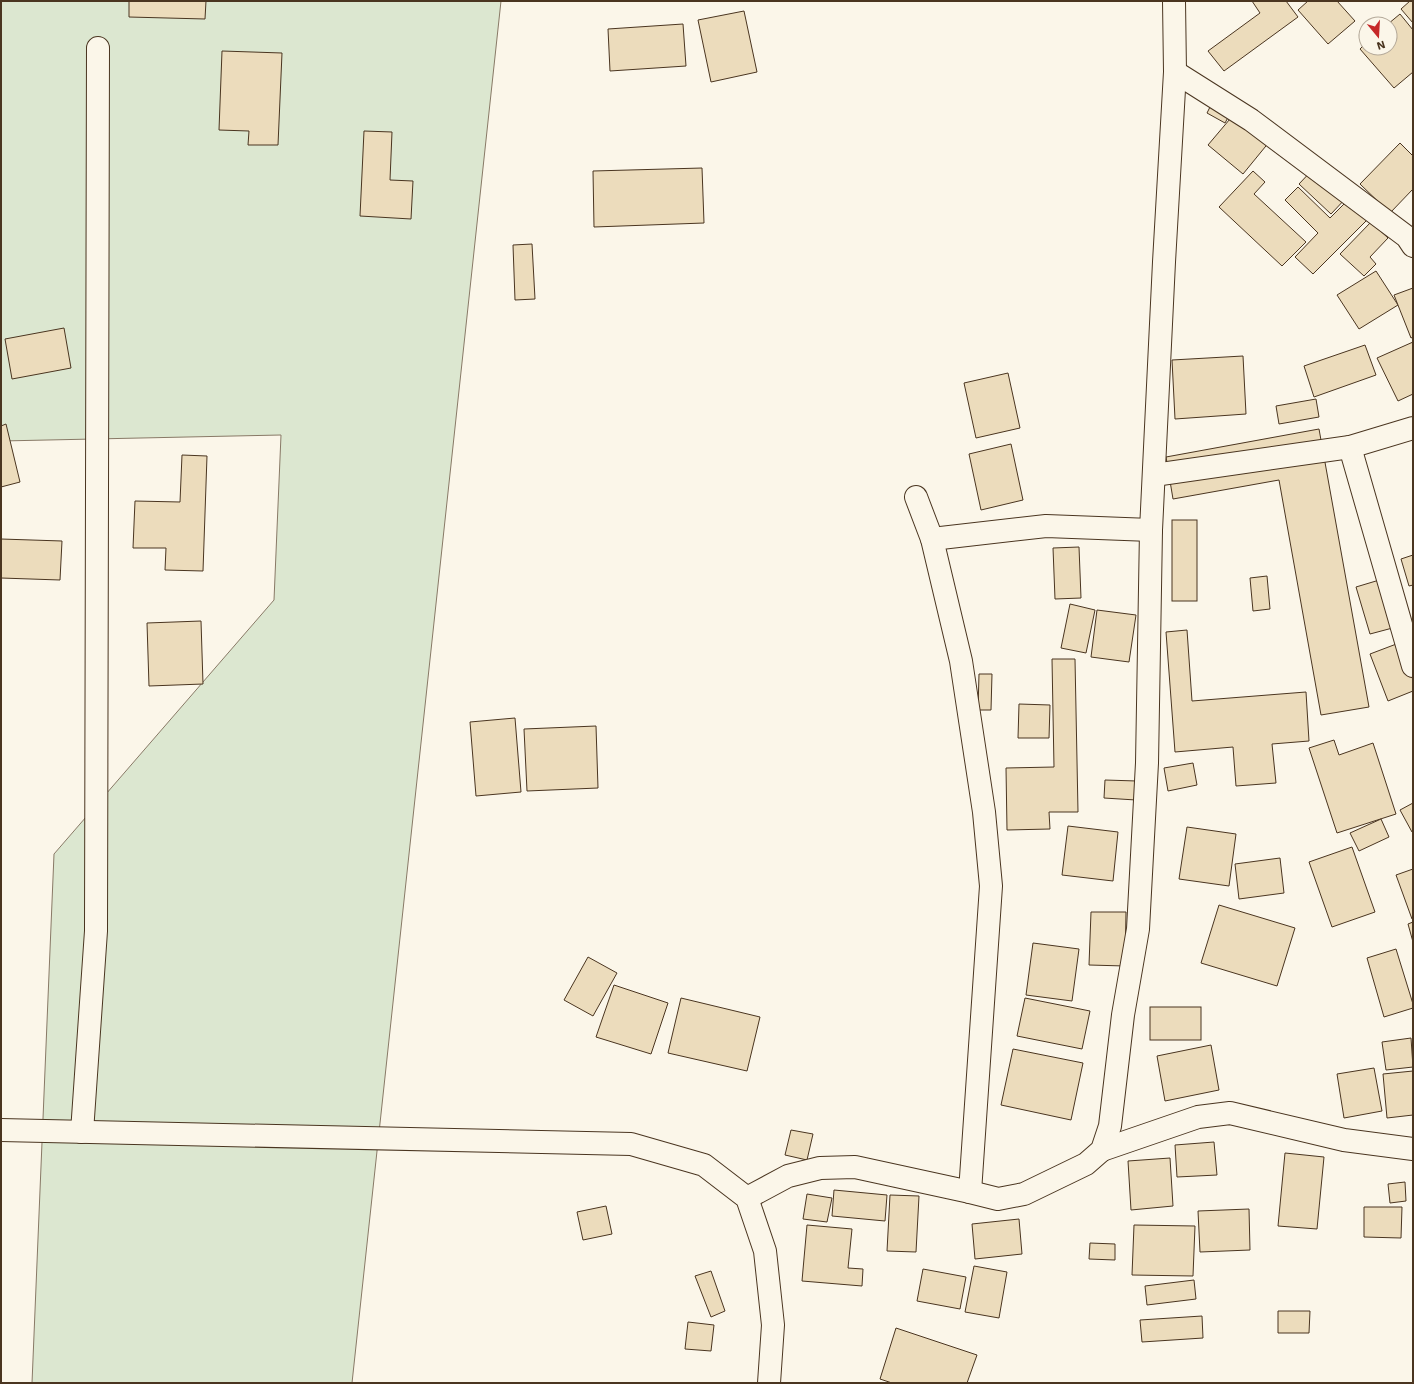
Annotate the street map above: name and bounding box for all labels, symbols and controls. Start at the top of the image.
north arrow [1358,16,1398,56]
text: N [1375,38,1387,52]

